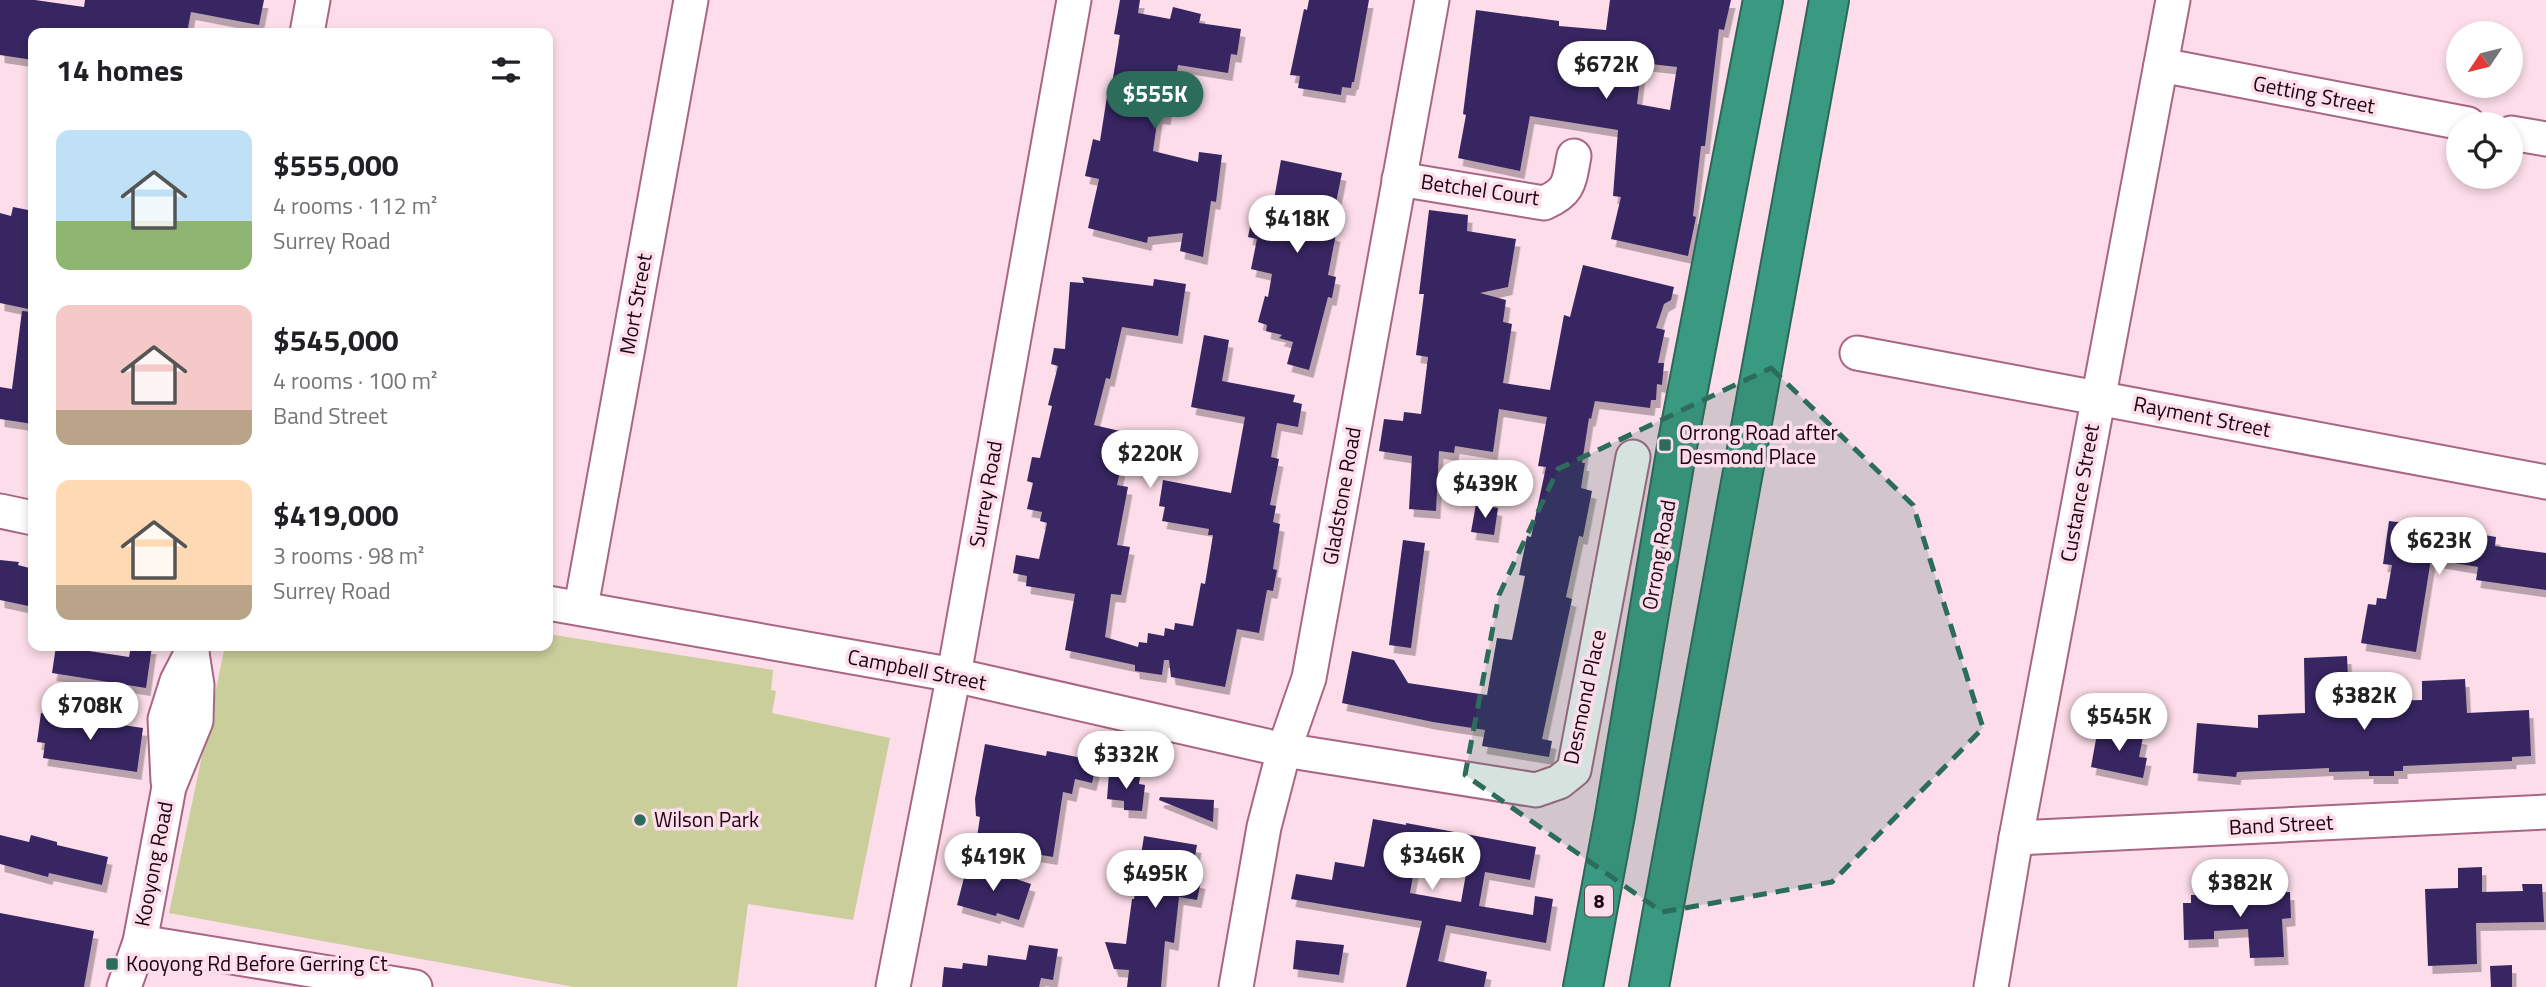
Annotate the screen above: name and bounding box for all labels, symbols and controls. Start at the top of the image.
north arrow [2446,21,2524,98]
map controls [2446,21,2523,189]
pin: $672K [1557,42,1655,101]
text: $672K [1573,46,1639,81]
text: 14 homes [56,47,183,93]
icon: filters [487,51,525,89]
street label: Getting Street [2250,67,2379,122]
pin: $555K [1106,72,1204,131]
text: $555K [1122,76,1188,111]
button: locate [2446,112,2523,189]
text: $555,000 [273,142,399,188]
icon: home [112,158,196,242]
street label: Betchel Court [1419,165,1542,213]
text: 4 rooms · 112 m² [273,188,437,223]
pin: $418K [1248,196,1346,255]
text: $418K [1264,200,1330,235]
text: Surrey Road [273,223,391,258]
street label: Mort Street [610,250,660,357]
text: $545,000 [273,317,399,363]
icon: home [112,333,196,417]
text: 4 rooms · 100 m² [273,363,437,398]
street label: Rayment Street [2131,387,2274,445]
text: Band Street [273,398,388,433]
place label: Orrong Road after Desmond Place [1679,416,1838,472]
street label: Custance Street [2051,421,2107,564]
street label: Gladstone Road [1313,424,1369,567]
pin: $220K [1101,430,1199,490]
text: $220K [1117,435,1183,470]
marker: Orrong Road after Desmond Place [1657,437,1673,453]
street label: Surrey Road [960,438,1010,550]
pin: $439K [1436,461,1534,520]
text: $439K [1452,465,1518,500]
text: $419,000 [273,492,399,538]
street label: Orrong Road [1633,497,1683,612]
icon: home [112,508,196,592]
pin: $623K [2390,518,2488,577]
text: $623K [2406,522,2472,557]
text: 3 rooms · 98 m² [273,538,424,573]
text: Surrey Road [273,573,391,608]
street label: Desmond Place [1554,626,1614,767]
street label: Campbell Street [845,640,990,698]
pin: $382K [2315,672,2413,732]
text: $382K [2331,677,2397,712]
pin: $708K [41,682,139,742]
text: $708K [57,687,123,722]
pin: $545K [2070,694,2168,753]
text: $545K [2086,698,2152,733]
pin: $332K [1077,732,1175,791]
text: $332K [1093,736,1159,771]
street label: Kooyong Road [125,799,181,929]
place label: Wilson Park [654,803,759,835]
street label: Band Street [2228,805,2335,843]
marker: Wilson Park [632,812,648,828]
pin: $346K [1383,832,1481,892]
pin: $419K [944,834,1042,893]
text: $346K [1399,837,1465,872]
text: $419K [960,838,1026,873]
pin: $495K [1106,850,1204,910]
text: $495K [1122,855,1188,890]
pin: $382K [2191,860,2289,919]
text: $382K [2207,864,2273,899]
road number: 8 [1585,886,1613,917]
place label: Kooyong Rd Before Gerring Ct [126,947,388,979]
marker: Kooyong Rd Before Gerring Ct [104,956,120,972]

